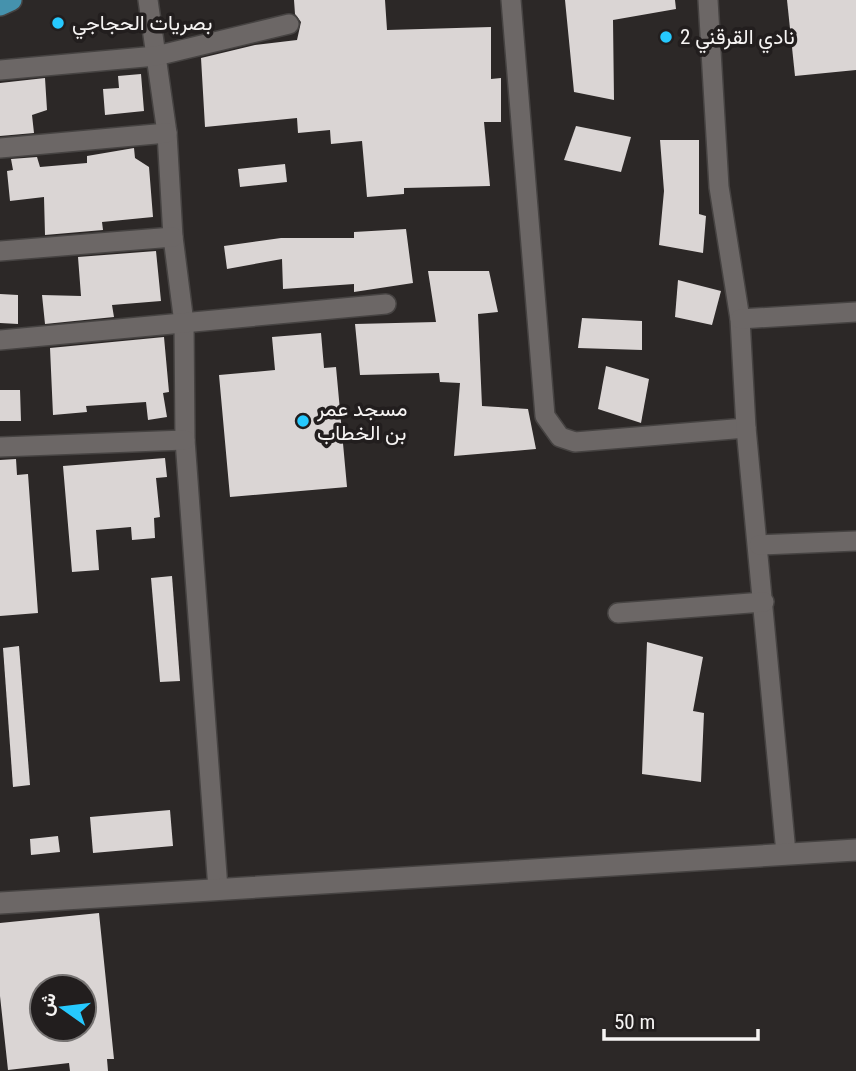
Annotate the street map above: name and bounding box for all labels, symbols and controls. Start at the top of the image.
place label: بصريات الحجاجي [72,11,212,40]
marker: بصريات الحجاجي [50,15,66,31]
place label: نادي القرقني 2 [680,25,795,54]
marker: نادي القرقني 2 [658,29,674,45]
place label: مسجد عمر بن الخطاب [316,397,407,445]
marker: مسجد عمر بن الخطاب [295,413,311,429]
north arrow [28,973,98,1043]
text: ش [33,990,61,1018]
scale bar [604,998,758,1042]
text: 50 m [614,1010,655,1034]

